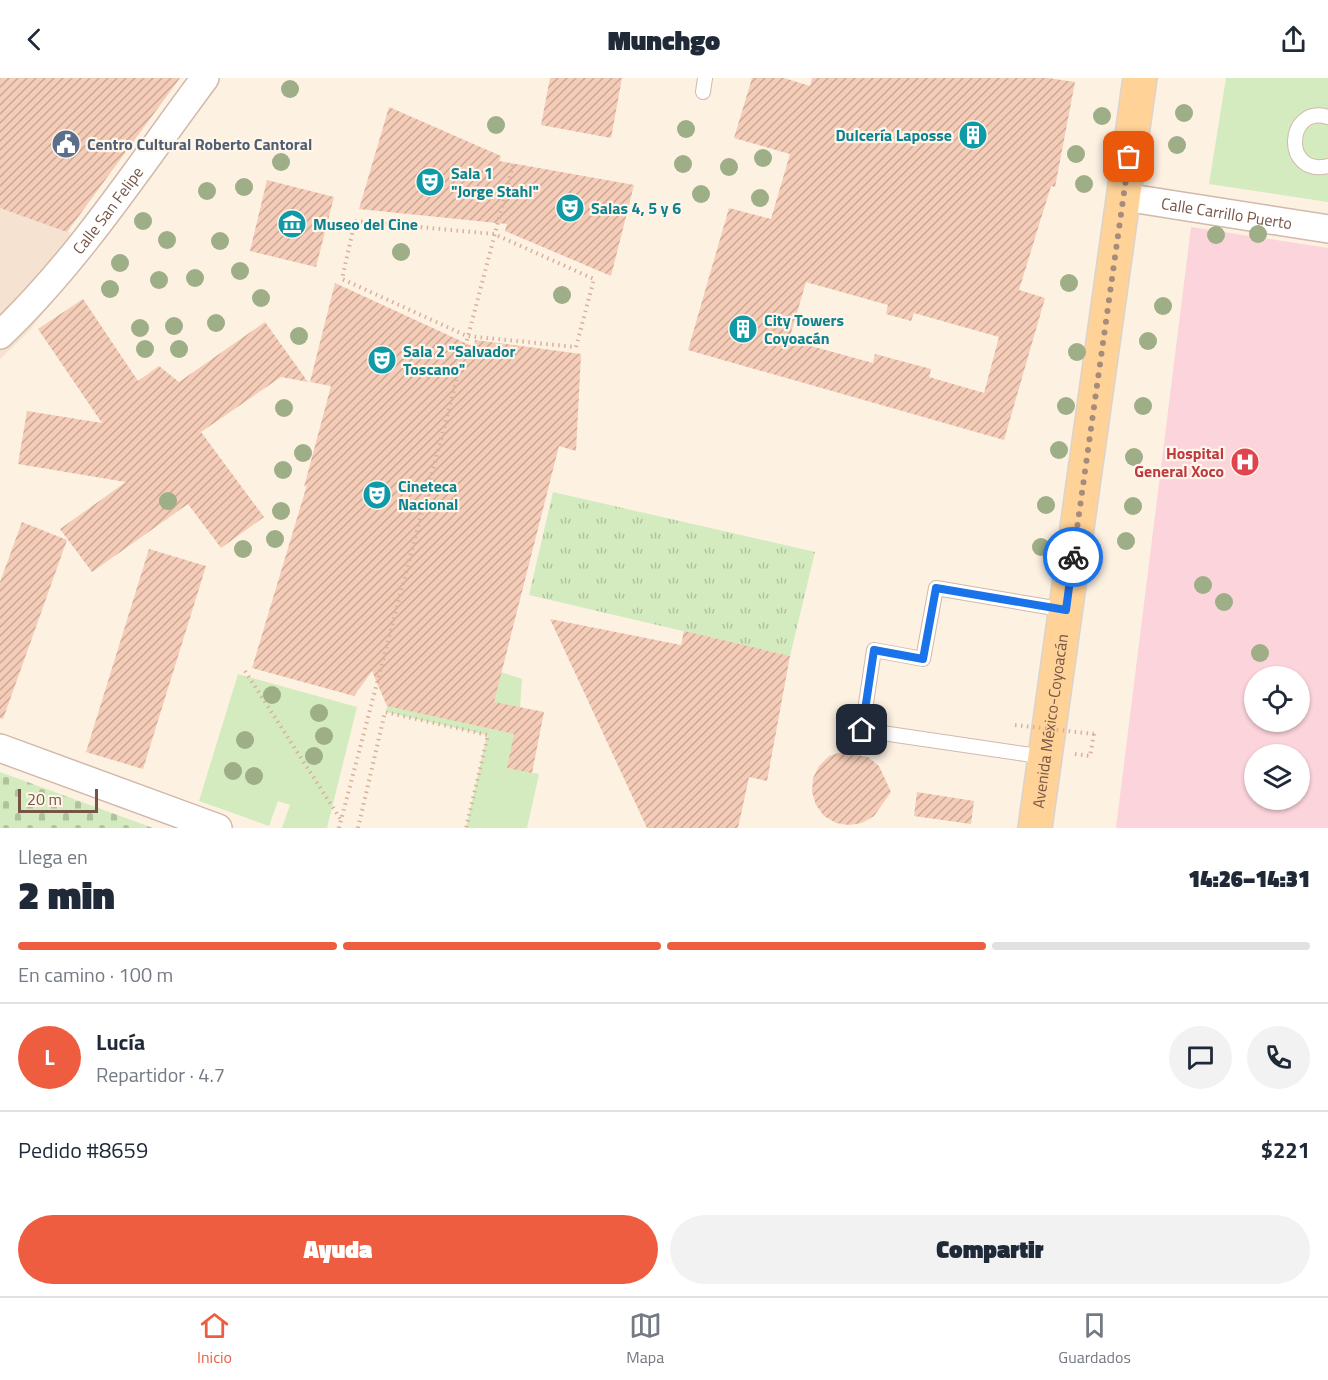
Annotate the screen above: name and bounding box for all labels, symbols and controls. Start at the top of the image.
text: Munchgo [608,19,720,60]
icon: back [18,23,51,56]
icon: share [1277,23,1310,56]
building icon: Dulcería Laposse [957,119,989,151]
place label: Dulcería Laposse [835,123,952,147]
public building icon: Centro Cultural Roberto Cantoral [50,128,82,160]
pin [1103,131,1154,182]
place label: Centro Cultural Roberto Cantoral [87,132,312,156]
icon: bag [1112,140,1145,173]
street label: Calle San Felipe [67,161,149,259]
place label: Sala 1 "Jorge Stahl" [451,161,539,203]
theatre icon: Sala 1 "Jorge Stahl" [414,166,446,198]
street label: Calle Carrillo Puerto [1160,191,1294,235]
theatre icon: Salas 4, 5 y 6 [554,192,586,224]
place label: Salas 4, 5 y 6 [591,196,681,220]
museum icon: Museo del Cine [276,208,308,240]
place label: Museo del Cine [313,212,418,236]
place label: City Towers Coyoacán [764,308,844,350]
building icon: City Towers Coyoacán [727,313,759,345]
place label: Sala 2 "Salvador Toscano" [403,339,515,381]
theatre icon: Sala 2 "Salvador Toscano" [366,344,398,376]
place label: Hospital General Xoco [1134,441,1224,483]
hospital icon: Hospital General Xoco [1229,446,1261,478]
place label: Cineteca Nacional [398,474,458,516]
theatre icon: Cineteca Nacional [361,479,393,511]
courier [1043,527,1103,587]
icon: bike [1057,541,1090,574]
street label: Avenida México-Coyoacán [1026,632,1074,810]
map controls [1244,666,1310,810]
button: locate [1244,666,1310,732]
pin [836,704,887,755]
icon: home [845,713,878,746]
button: layers [1244,744,1310,810]
scale bar [18,786,98,814]
text: 20 m [27,787,62,811]
text: Llega en [18,841,88,872]
text: 14:26–14:31 [1188,862,1310,896]
text: 2 min [18,865,115,924]
text: En camino · 100 m [18,959,173,990]
text: Lucía [96,1025,145,1059]
button: chat [1169,1026,1232,1089]
button: phone [1247,1026,1310,1089]
text: L [44,1040,55,1074]
text: Repartidor · 4.7 [96,1059,225,1090]
text: Pedido #8659 [18,1133,148,1167]
text: $221 [1261,1133,1310,1167]
button: Ayuda [18,1215,658,1284]
button: Compartir [670,1215,1310,1284]
tab: Inicio [197,1309,232,1369]
tab: Mapa [626,1309,664,1369]
tab: Guardados [1058,1309,1131,1369]

